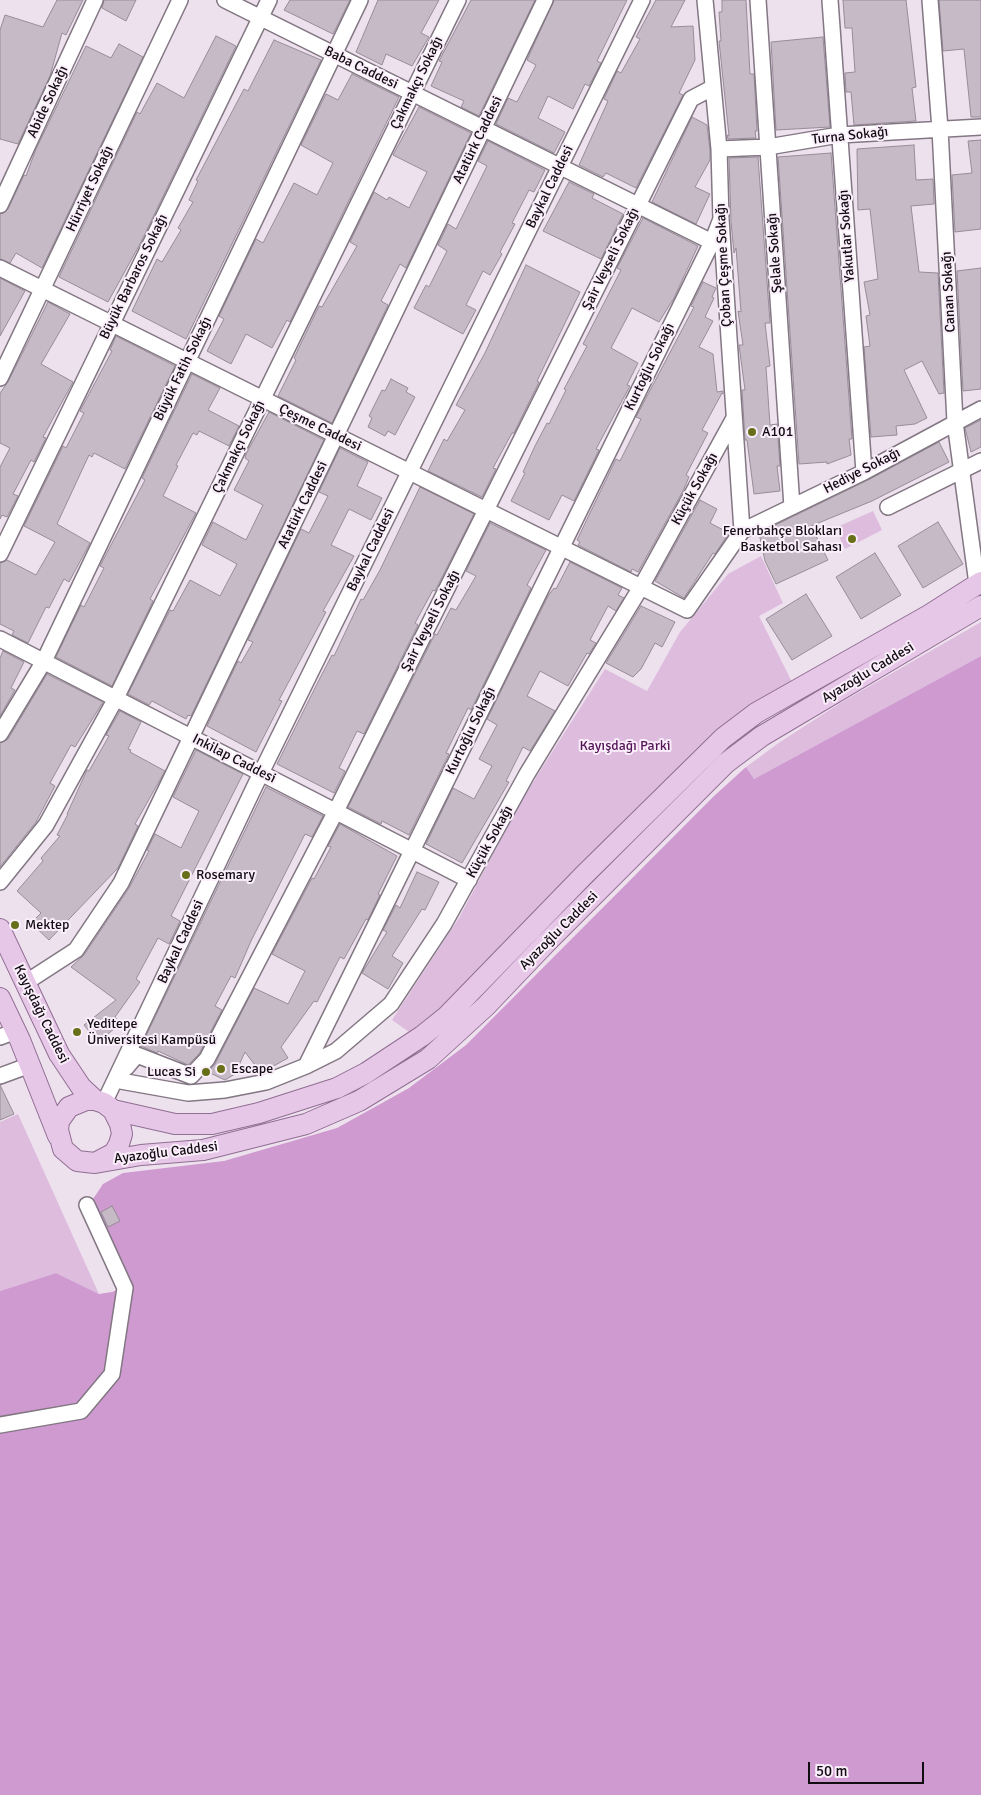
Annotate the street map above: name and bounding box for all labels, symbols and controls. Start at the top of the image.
street label: Çakmakçı Sokağı [387,34,447,132]
street label: Baba Caddesi [321,43,401,93]
street label: Abide Sokağı [24,63,72,141]
street label: Atatürk Caddesi [450,94,506,186]
street label: Turna Sokağı [811,124,889,148]
street label: Hürriyet Sokağı [63,143,117,235]
street label: Baykal Caddesi [523,143,577,231]
street label: Yakutlar Sokağı [835,189,859,283]
street label: Çoban Çeşme Sokağı [712,203,736,327]
street label: Şair Veyseli Sokağı [579,205,643,313]
street label: Büyük Barbaros Sokağı [96,212,172,342]
street label: Şelale Sokağı [764,212,786,294]
street label: Canan Sokağı [938,251,960,333]
street label: Büyük Fatih Sokağı [150,314,216,424]
street label: Kurtoğlu Sokağı [621,320,679,414]
street label: Çakmakçı Sokağı [209,398,269,496]
street label: Çeşme Caddesi [276,401,364,455]
place label: A101 [762,424,793,440]
marker: A101 [746,426,758,438]
street label: Hediye Sokağı [821,444,903,498]
street label: Küçük Sokağı [668,450,722,528]
street label: Atatürk Caddesi [275,459,331,551]
street label: Baykal Caddesi [344,506,398,594]
place label: Fenerbahçe Blokları Basketbol Sahası [723,523,842,556]
marker: Fenerbahçe Blokları Basketbol Sahası [846,533,858,545]
street label: Şair Veyseli Sokağı [398,567,464,675]
street label: Ayazoğlu Caddesi [819,639,917,707]
street label: Kurtoğlu Sokağı [442,684,500,778]
street label: Inkilap Caddesi [189,731,279,787]
park label: Kayışdağı Parki [579,738,671,754]
street label: Küçük Sokağı [463,803,517,881]
place label: Rosemary [196,867,255,883]
marker: Rosemary [180,869,192,881]
street label: Ayazoğlu Caddesi [516,888,602,974]
street label: Baykal Caddesi [154,897,208,987]
place label: Mektep [25,917,70,933]
marker: Mektep [9,919,21,931]
street label: Kayışdağı Caddesi [10,962,72,1066]
place label: Yeditepe Üniversitesi Kampüsü [87,1016,216,1048]
marker: Yeditepe Üniversitesi Kampüsü [71,1026,83,1038]
place label: Escape [231,1061,273,1077]
marker: Escape [215,1063,227,1075]
place label: Lucas Si [147,1064,196,1080]
marker: Lucas Si [200,1066,212,1078]
street label: Ayazoğlu Caddesi [113,1138,219,1168]
scale bar [811,1752,927,1784]
text: 50 m [816,1762,847,1780]

